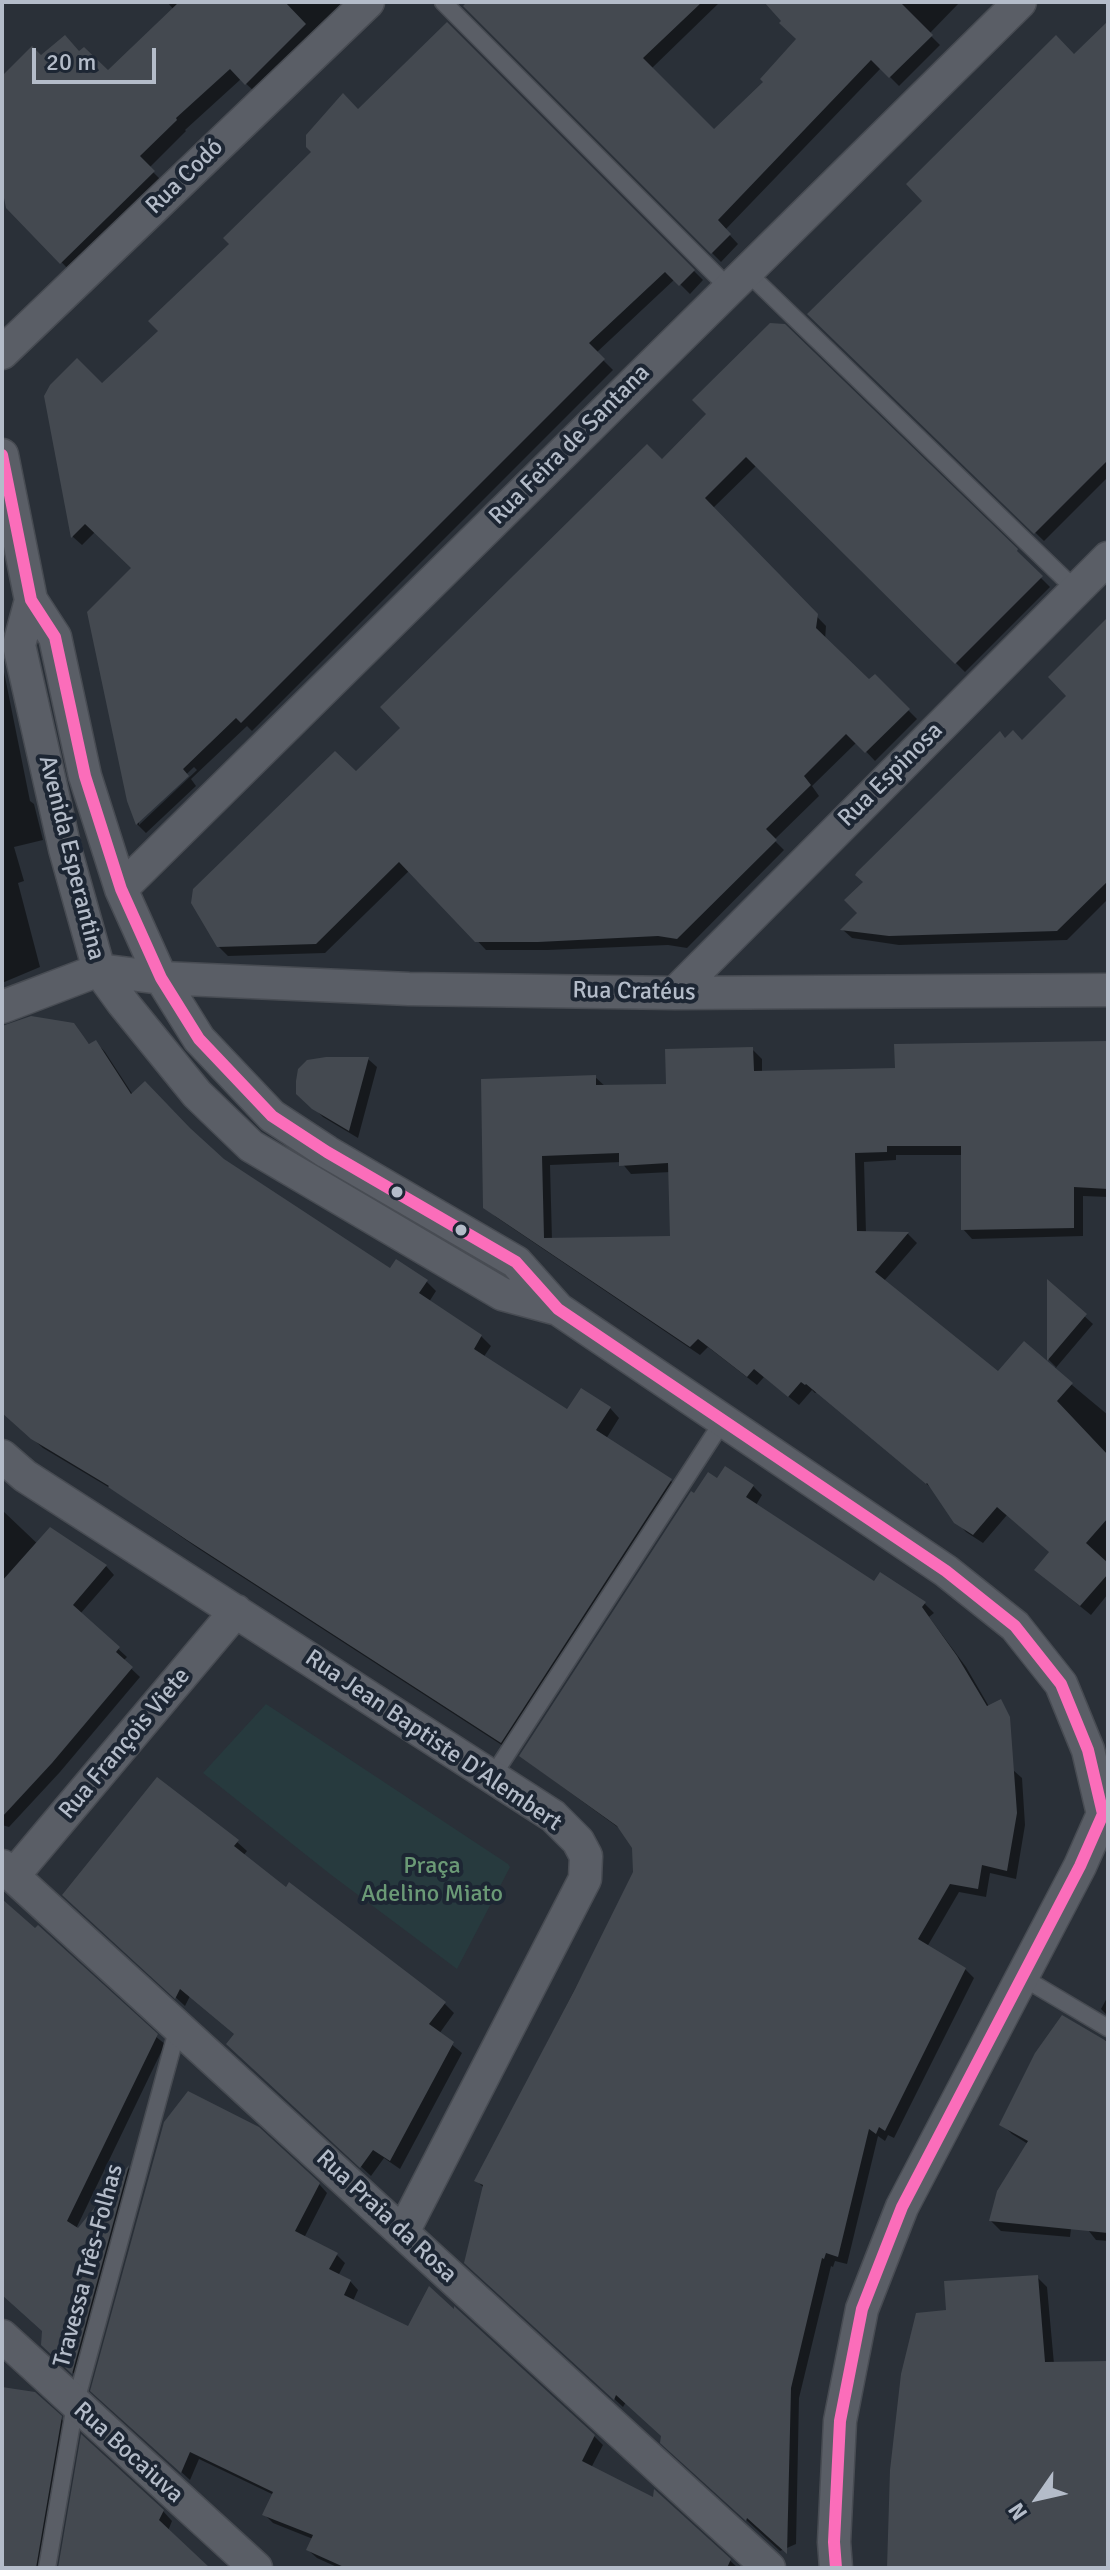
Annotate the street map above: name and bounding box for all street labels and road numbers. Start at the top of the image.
street label: Rua Codó [140,133,230,221]
street label: Rua Feira de Santana [484,359,656,531]
street label: Rua Espinosa [833,717,949,833]
street label: Avenida Esperantina [32,753,110,963]
street label: Rua Cratéus [572,977,696,1007]
street label: Rua Jean Baptiste D'Alembert [299,1644,567,1838]
street label: Rua François Viete [53,1662,197,1826]
street label: Rua Praia da Rosa [310,2144,462,2290]
street label: Travessa Três-Folhas [48,2161,130,2371]
street label: Rua Bocaiuva [67,2396,189,2510]

